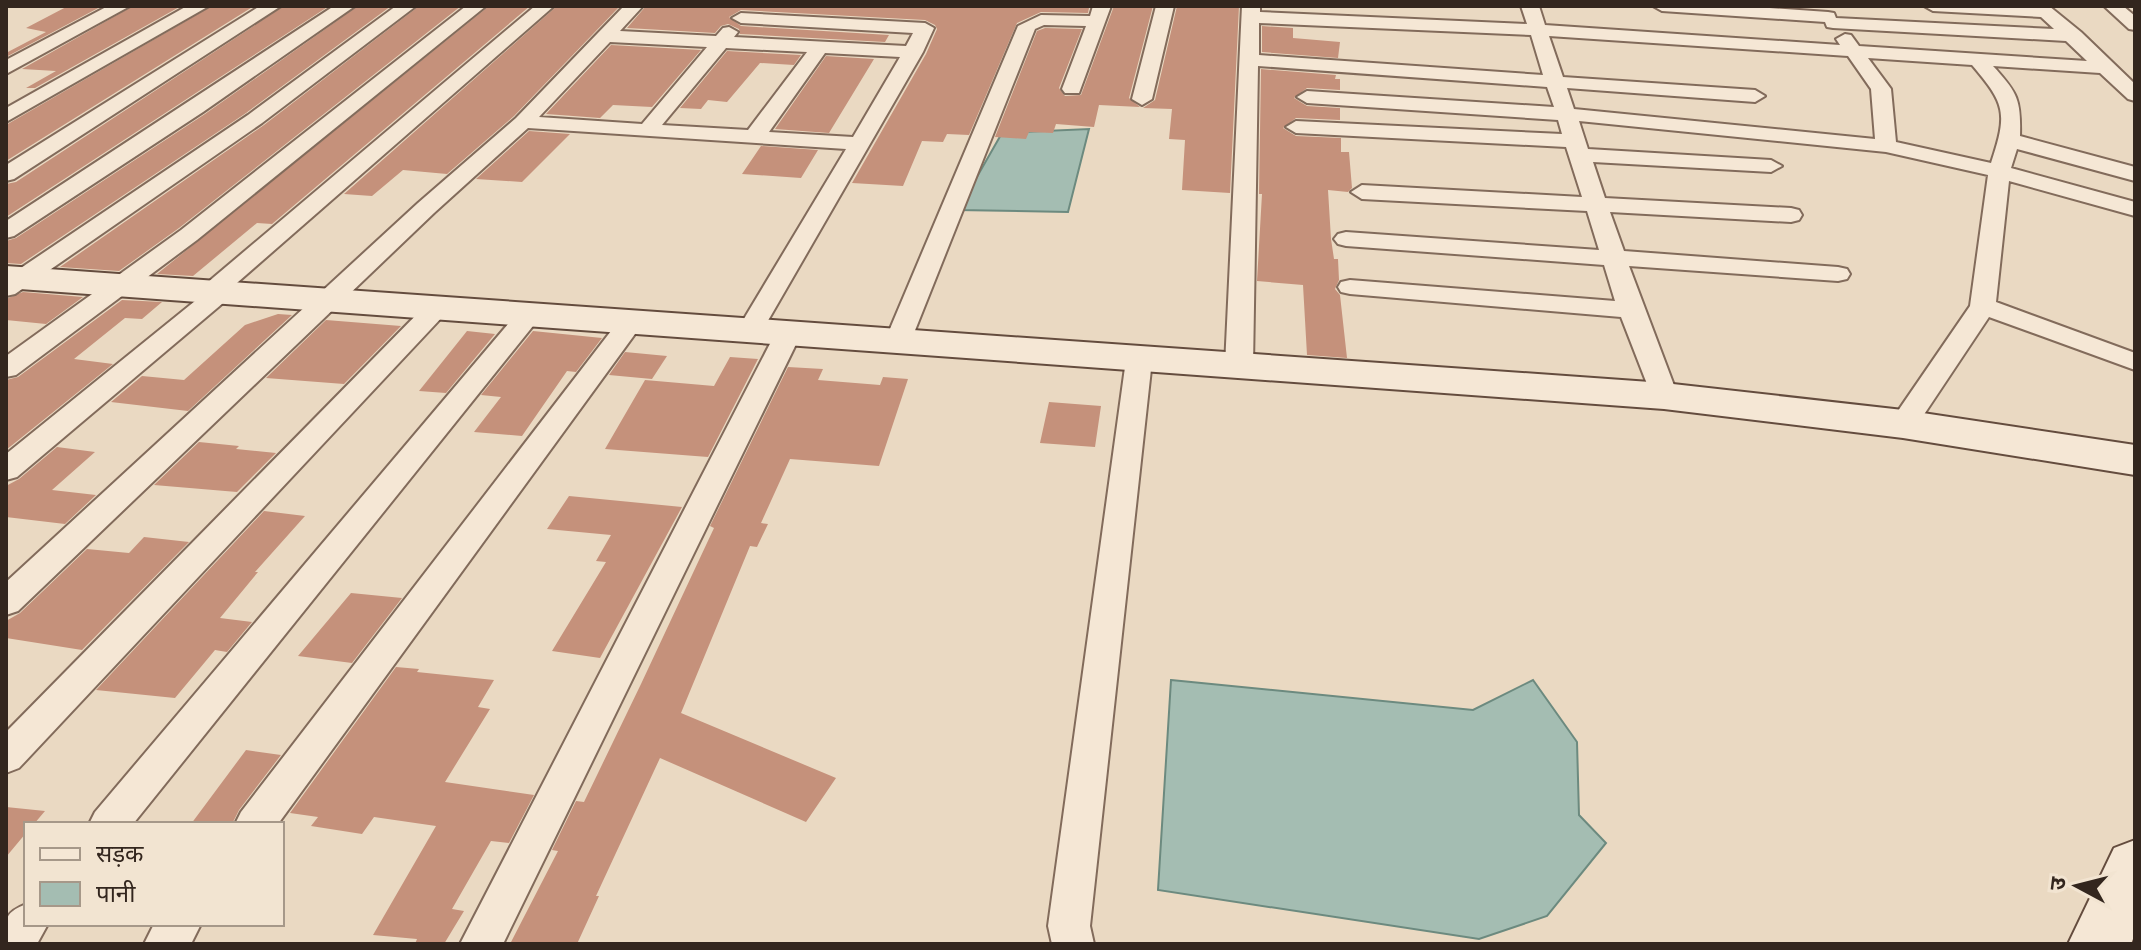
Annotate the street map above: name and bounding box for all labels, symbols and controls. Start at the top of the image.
legend [24,822,284,926]
text: सड़क [96,840,144,872]
north arrow [2037,846,2117,926]
text: उ [2044,875,2075,892]
text: पानी [96,880,136,912]

